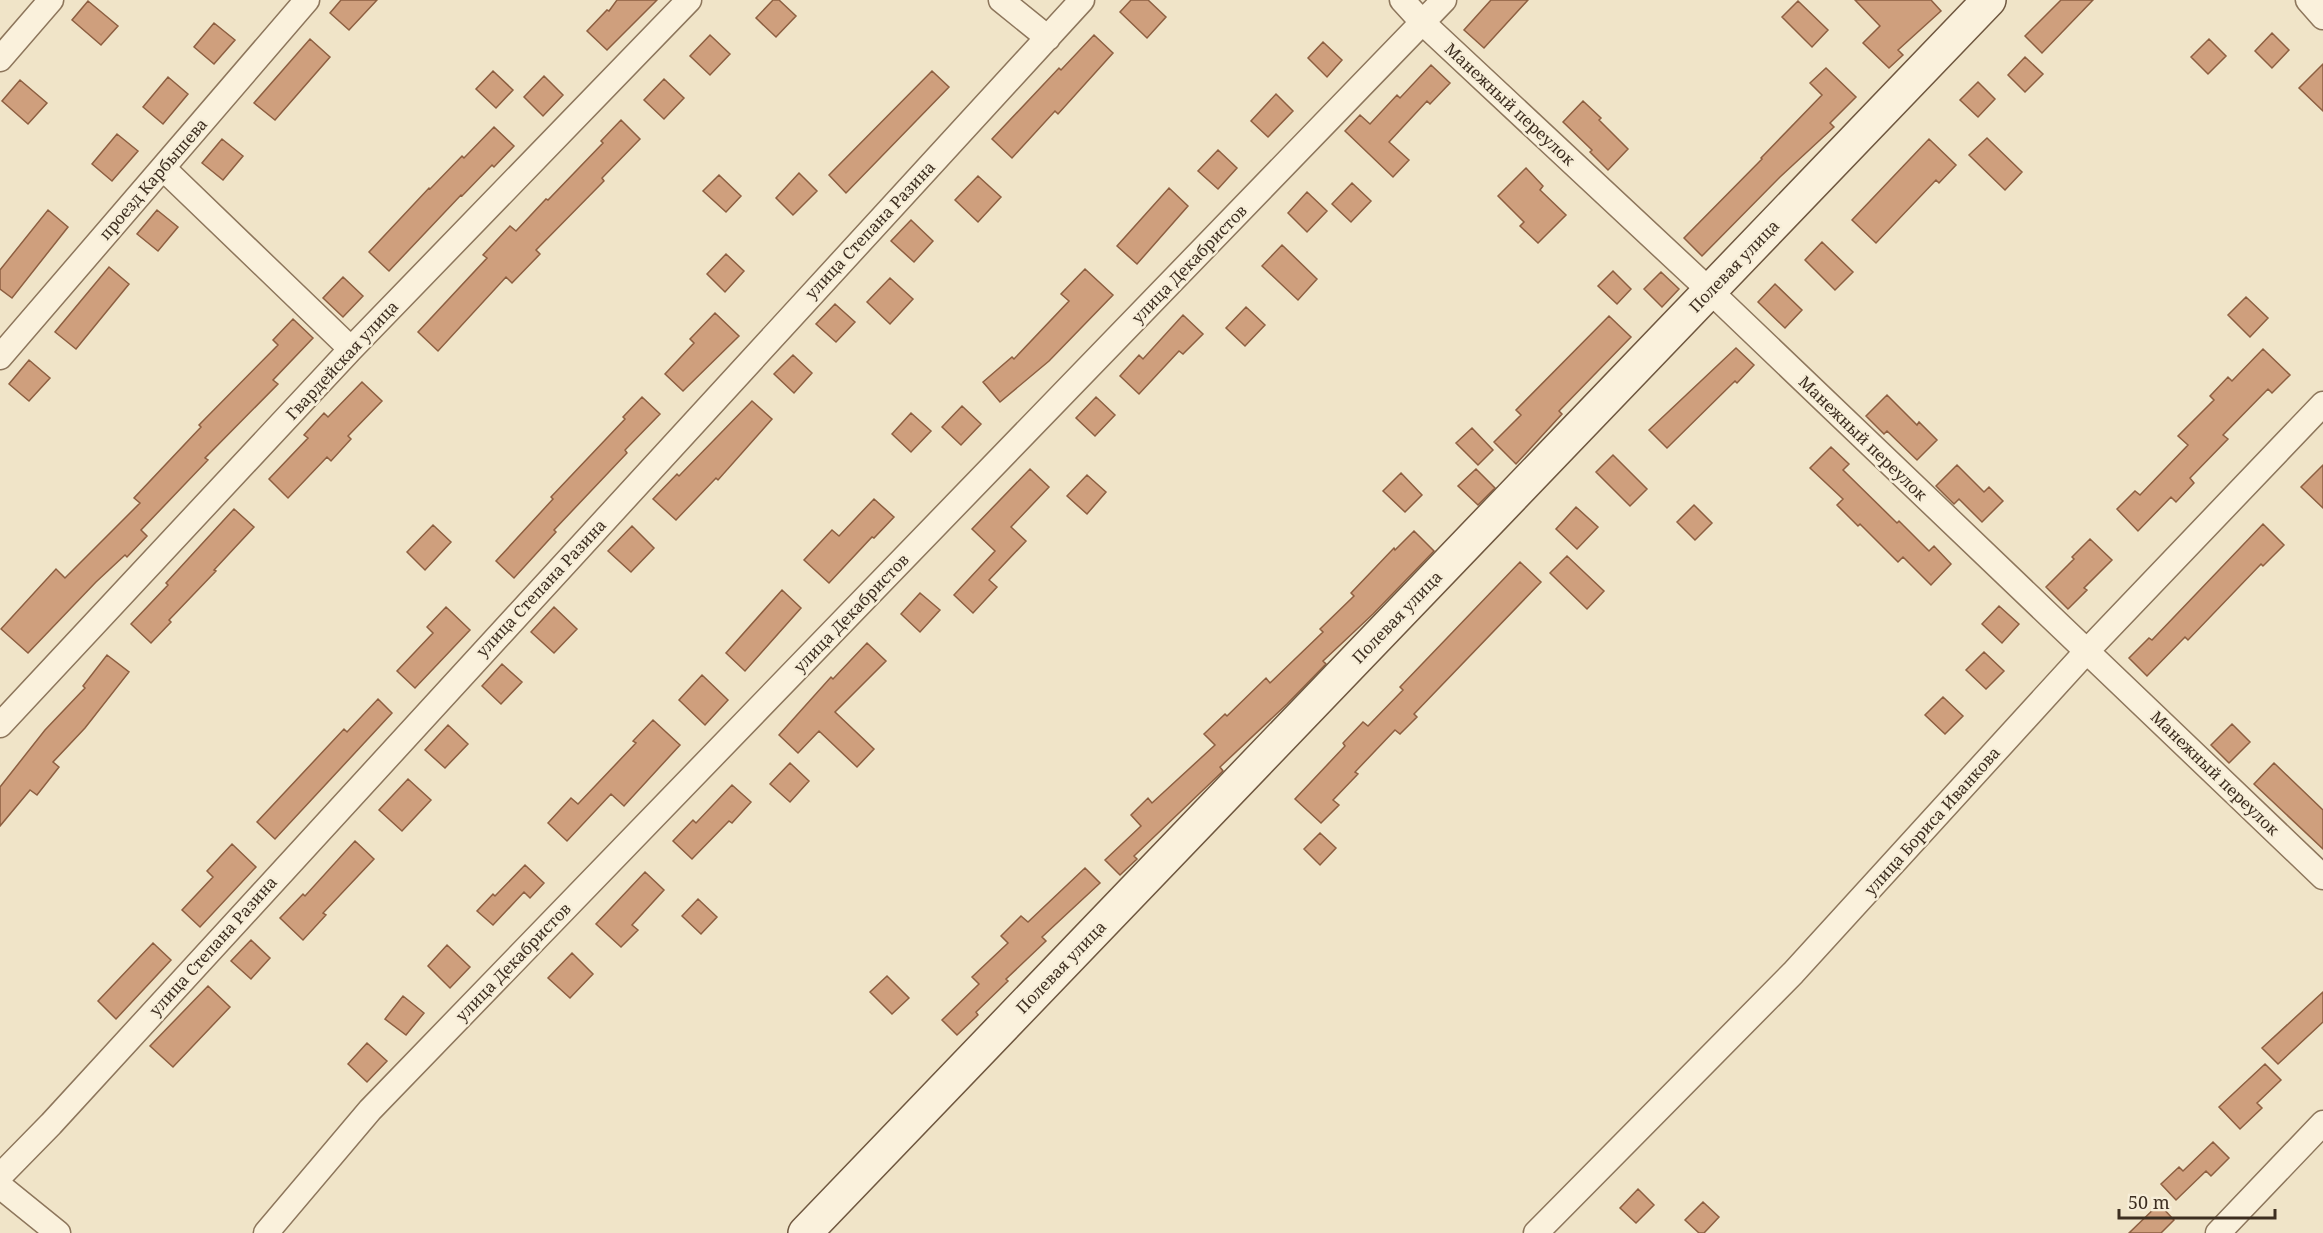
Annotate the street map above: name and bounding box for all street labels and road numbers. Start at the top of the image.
street label: Манежный переулок [1440,38,1580,171]
street label: проезд Карбышева [94,113,212,245]
street label: улица Степана Разина [800,156,940,304]
street label: улица Декабристов [1126,200,1252,328]
street label: Полевая улица [1684,215,1784,317]
street label: Гвардейская улица [281,296,403,424]
street label: Манежный переулок [1794,371,1932,506]
street label: улица Степана Разина [471,514,611,662]
street label: улица Декабристов [788,549,914,677]
street label: Полевая улица [1347,566,1447,668]
street label: Манежный переулок [2146,706,2284,841]
street label: улица Бориса Иванкова [1859,742,2005,900]
street label: улица Степана Разина [144,871,282,1021]
street label: улица Декабристов [450,898,576,1026]
street label: Полевая улица [1011,916,1111,1018]

